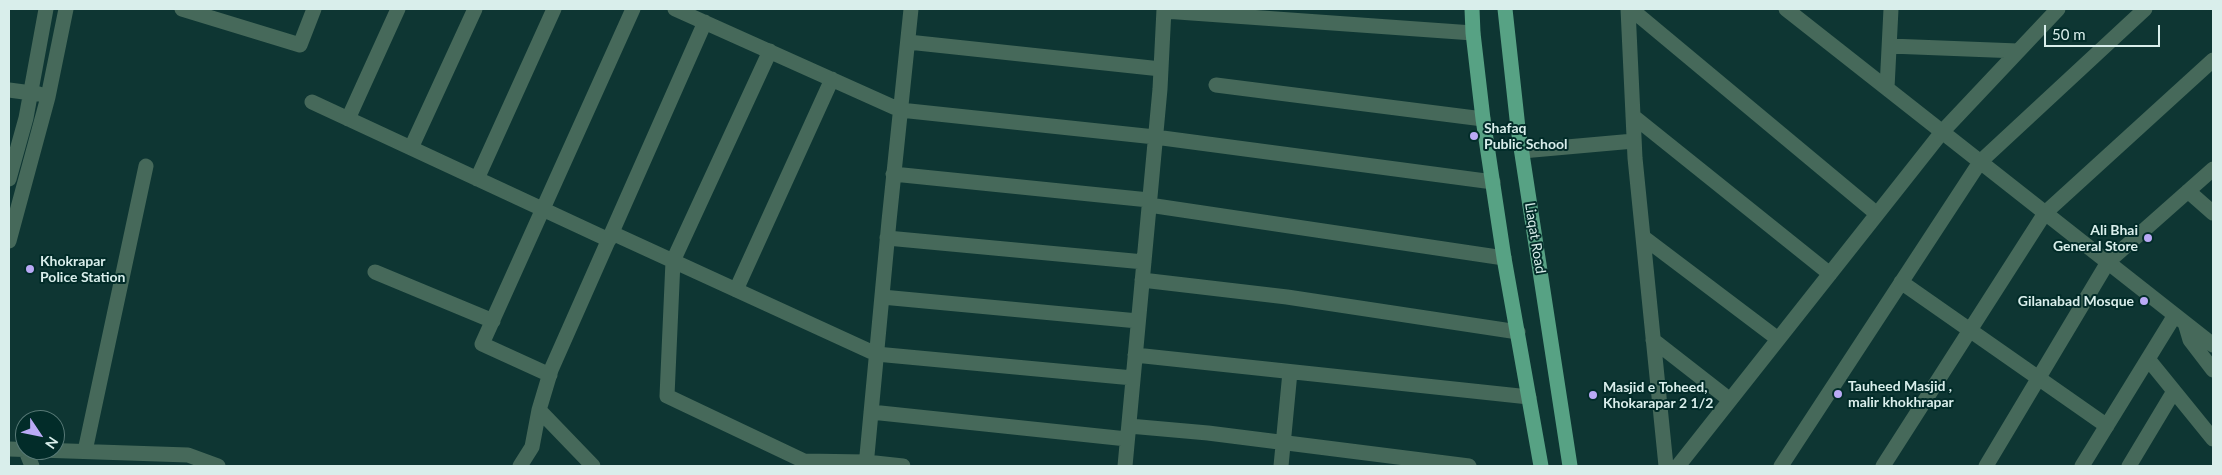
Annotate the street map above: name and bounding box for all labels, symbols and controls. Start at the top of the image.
scale bar [2047,15,2163,47]
text: 50 m [2052,25,2086,43]
place label: Shafaq Public School [1484,120,1568,152]
marker: Shafaq Public School [1468,130,1480,142]
street label: Liaqat Road [1521,201,1549,275]
place label: Ali Bhai General Store [2053,222,2138,254]
marker: Ali Bhai General Store [2142,232,2154,244]
place label: Khokrapar Police Station [40,253,125,286]
marker: Khokrapar Police Station [24,263,36,275]
place label: Gilanabad Mosque [2018,293,2134,309]
marker: Gilanabad Mosque [2138,295,2150,307]
place label: Tauheed Masjid , malir khokhrapar [1848,378,1954,411]
place label: Masjid e Toheed, Khokarapar 2 1/2 [1603,379,1713,412]
marker: Tauheed Masjid , malir khokhrapar [1832,388,1844,400]
marker: Masjid e Toheed, Khokarapar 2 1/2 [1587,389,1599,401]
north arrow [15,410,65,460]
text: N [42,434,62,452]

